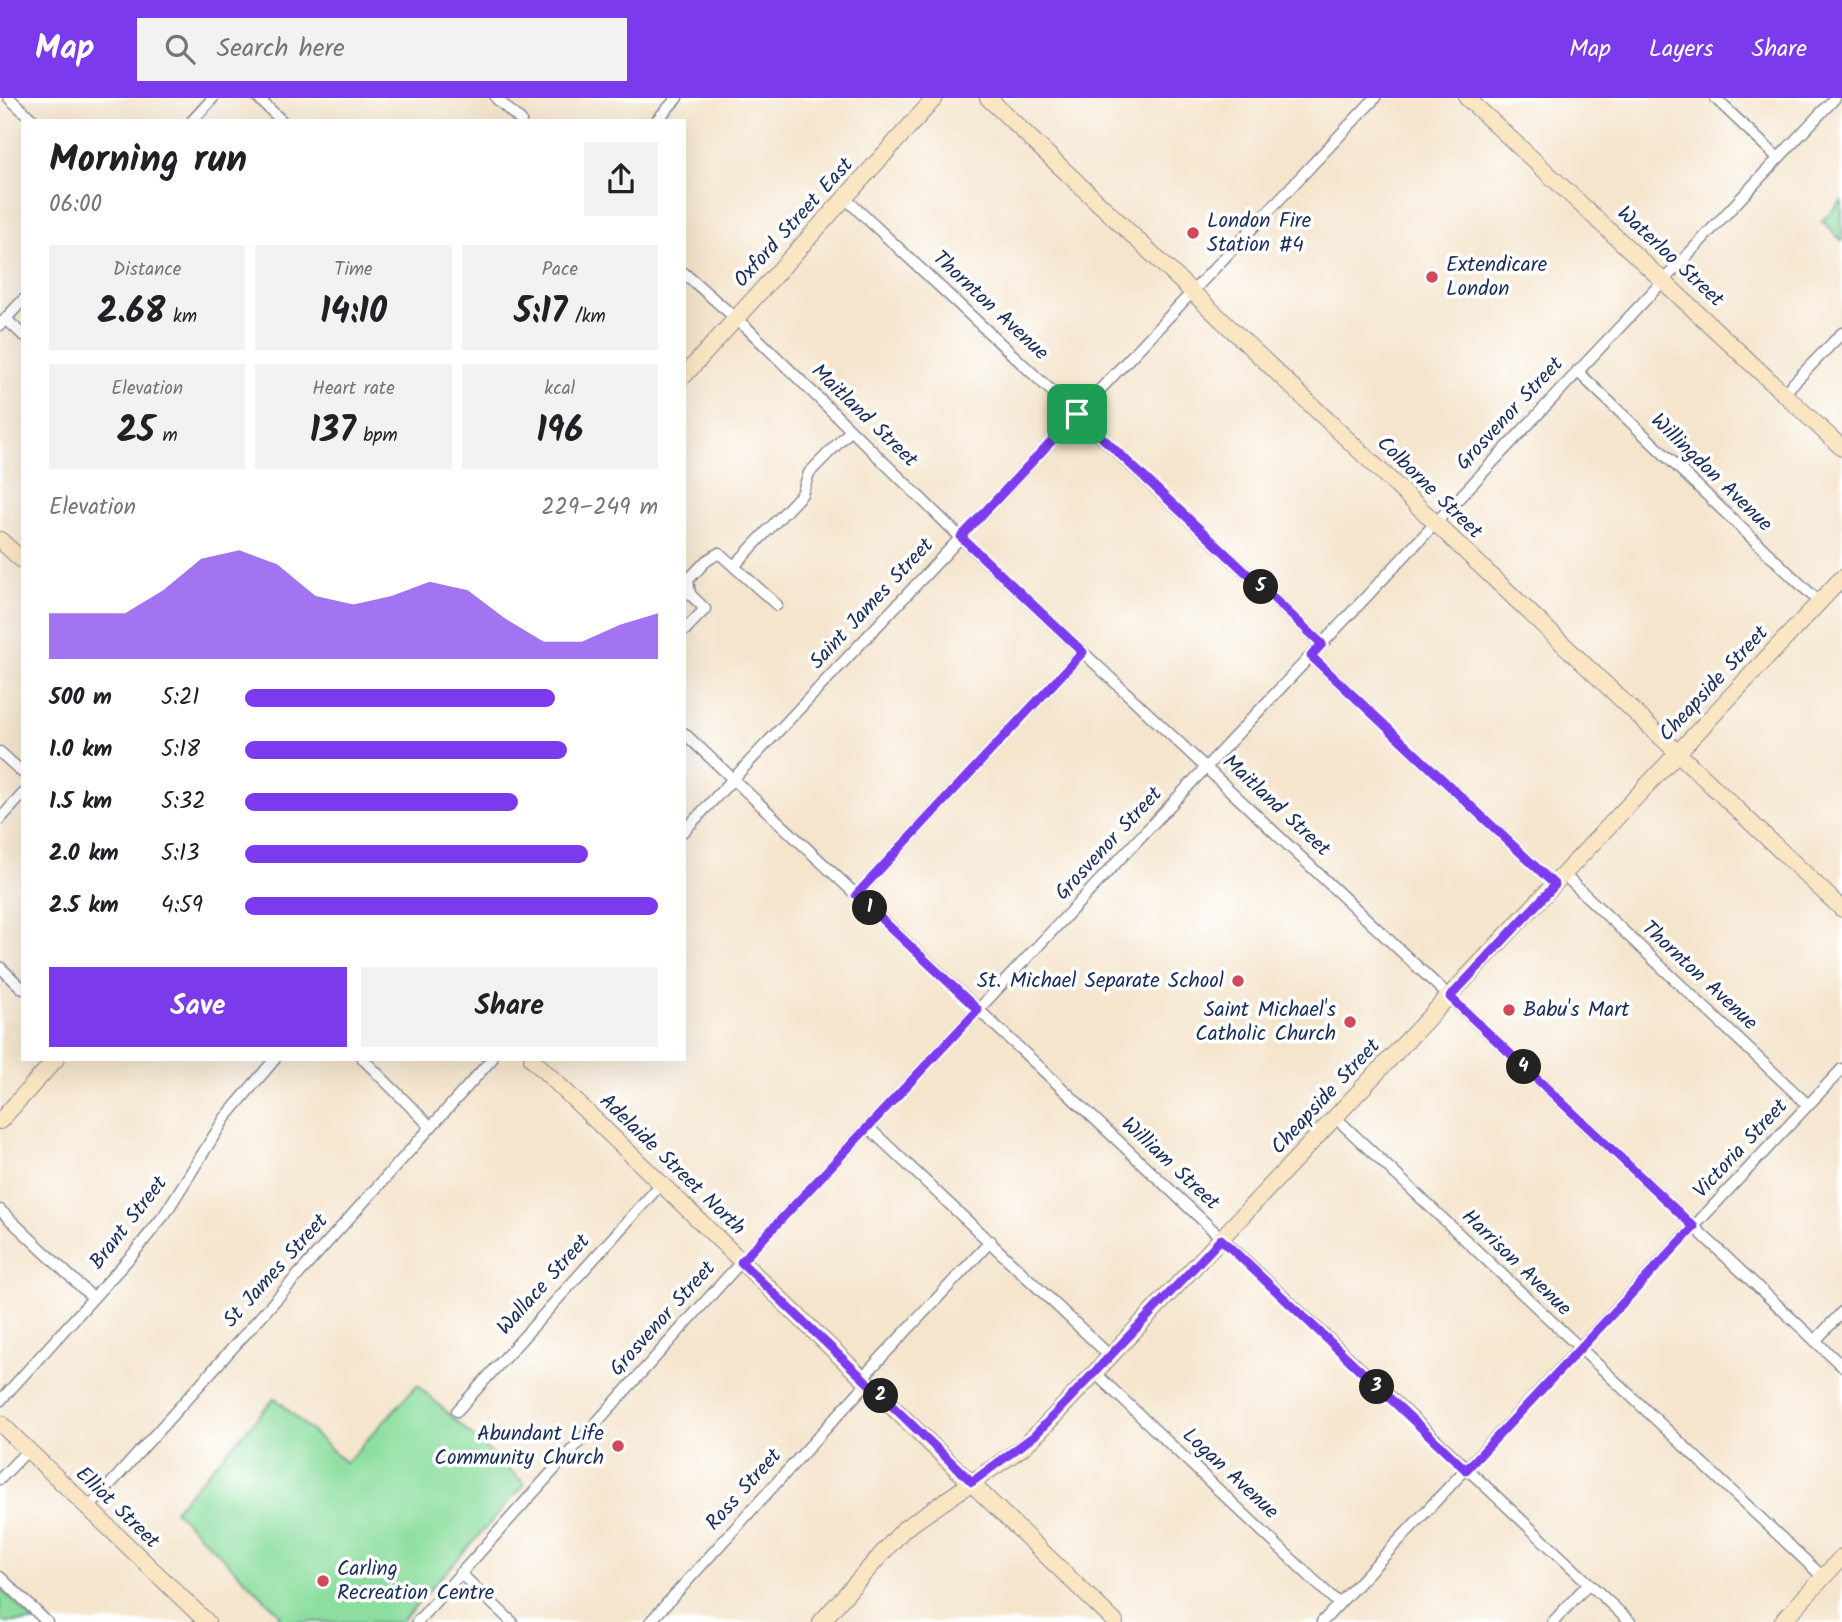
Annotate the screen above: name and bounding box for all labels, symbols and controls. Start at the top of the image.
search box [137,18,627,81]
text: Map [35,23,95,76]
text: Search here [217,28,345,70]
icon: search [161,30,199,68]
text: Map [1569,30,1611,69]
text: Layers [1649,30,1713,69]
text: Share [1751,30,1807,69]
text: Morning run [49,131,247,191]
button: share [584,142,658,216]
street label: Oxford Street East [726,150,862,296]
text: 06:00 [49,187,102,223]
street label: Waterloo Street [1609,198,1732,316]
place label: London Fire Station #4 [1207,205,1312,262]
marker: London Fire Station #4 [1185,225,1201,241]
street label: Thornton Avenue [924,243,1056,369]
place label: Extendicare London [1446,249,1548,306]
text: Distance [113,255,181,285]
text: Time [334,255,373,285]
text: Pace [542,255,578,285]
marker: Extendicare London [1424,269,1440,285]
text: 2.68 [97,285,166,341]
text: 14:10 [320,285,387,341]
text: 5:17 [514,285,567,341]
text: km [166,302,197,332]
text: /km [567,302,606,332]
street label: Grosvenor Street [1448,349,1572,479]
street label: Maitland Street [803,356,926,476]
text: Elevation [111,374,183,404]
text: Heart rate [312,374,395,404]
text: kcal [544,374,575,404]
pin [1047,384,1107,444]
icon: arrive [1058,395,1096,433]
text: 25 [117,404,155,460]
text: 137 [309,404,356,460]
text: 196 [536,404,583,460]
street label: Willingdon Avenue [1642,406,1780,541]
text: m [155,421,178,451]
text: bpm [356,421,398,451]
street label: Colborne Street [1368,429,1490,548]
text: Elevation [49,490,136,526]
text: 229–249 m [541,490,658,526]
street label: Saint James Street [802,530,943,677]
pin: 5 [1244,570,1278,604]
text: 5 [1256,571,1265,601]
street label: Cheapside Street [1651,618,1777,750]
text: 500 m [49,680,112,716]
text: 5:21 [161,680,200,716]
text: 1.0 km [49,732,112,768]
text: 5:18 [161,732,200,768]
street label: Maitland Street [1214,747,1338,866]
street label: Grosvenor Street [1047,779,1171,909]
text: 1.5 km [49,784,112,820]
text: 5:32 [161,784,206,820]
text: 2.0 km [49,836,119,872]
text: 5:13 [161,836,199,872]
text: 2.5 km [49,888,119,924]
text: 4:59 [161,888,203,924]
pin: 1 [852,890,888,926]
text: 1 [867,892,872,922]
street label: Thornton Avenue [1633,913,1765,1039]
place label: St. Michael Separate School [977,965,1224,998]
button: Save [49,967,347,1047]
button: Share [361,967,658,1047]
marker: St. Michael Separate School [1230,973,1246,989]
place label: Saint Michael's Catholic Church [1195,994,1336,1051]
place label: Babu's Mart [1523,994,1630,1027]
marker: Babu's Mart [1501,1002,1517,1018]
marker: Saint Michael's Catholic Church [1342,1014,1358,1030]
street label: Cheapside Street [1263,1031,1389,1163]
pin: 4 [1506,1049,1542,1084]
text: 4 [1518,1051,1529,1081]
street label: Adelaide Street North [591,1086,753,1244]
street label: Victoria Street [1686,1091,1797,1207]
street label: William Street [1113,1109,1228,1219]
street label: Brant Street [82,1168,177,1277]
street label: Harrison Avenue [1453,1202,1579,1325]
street label: St James Street [216,1206,337,1336]
street label: Wallace Street [489,1226,599,1343]
street label: Grosvenor Street [602,1253,725,1384]
pin: 3 [1360,1370,1394,1404]
text: 3 [1371,1371,1382,1401]
pin: 2 [864,1378,898,1414]
text: 2 [875,1380,886,1410]
place label: Abundant Life Community Church [434,1418,605,1475]
street label: Logan Avenue [1174,1420,1286,1528]
marker: Abundant Life Community Church [610,1438,626,1454]
street label: Ross Street [698,1441,791,1539]
street label: Elliot Street [67,1459,168,1558]
place label: Carling Recreation Centre [337,1553,495,1610]
marker: Carling Recreation Centre [315,1573,331,1589]

